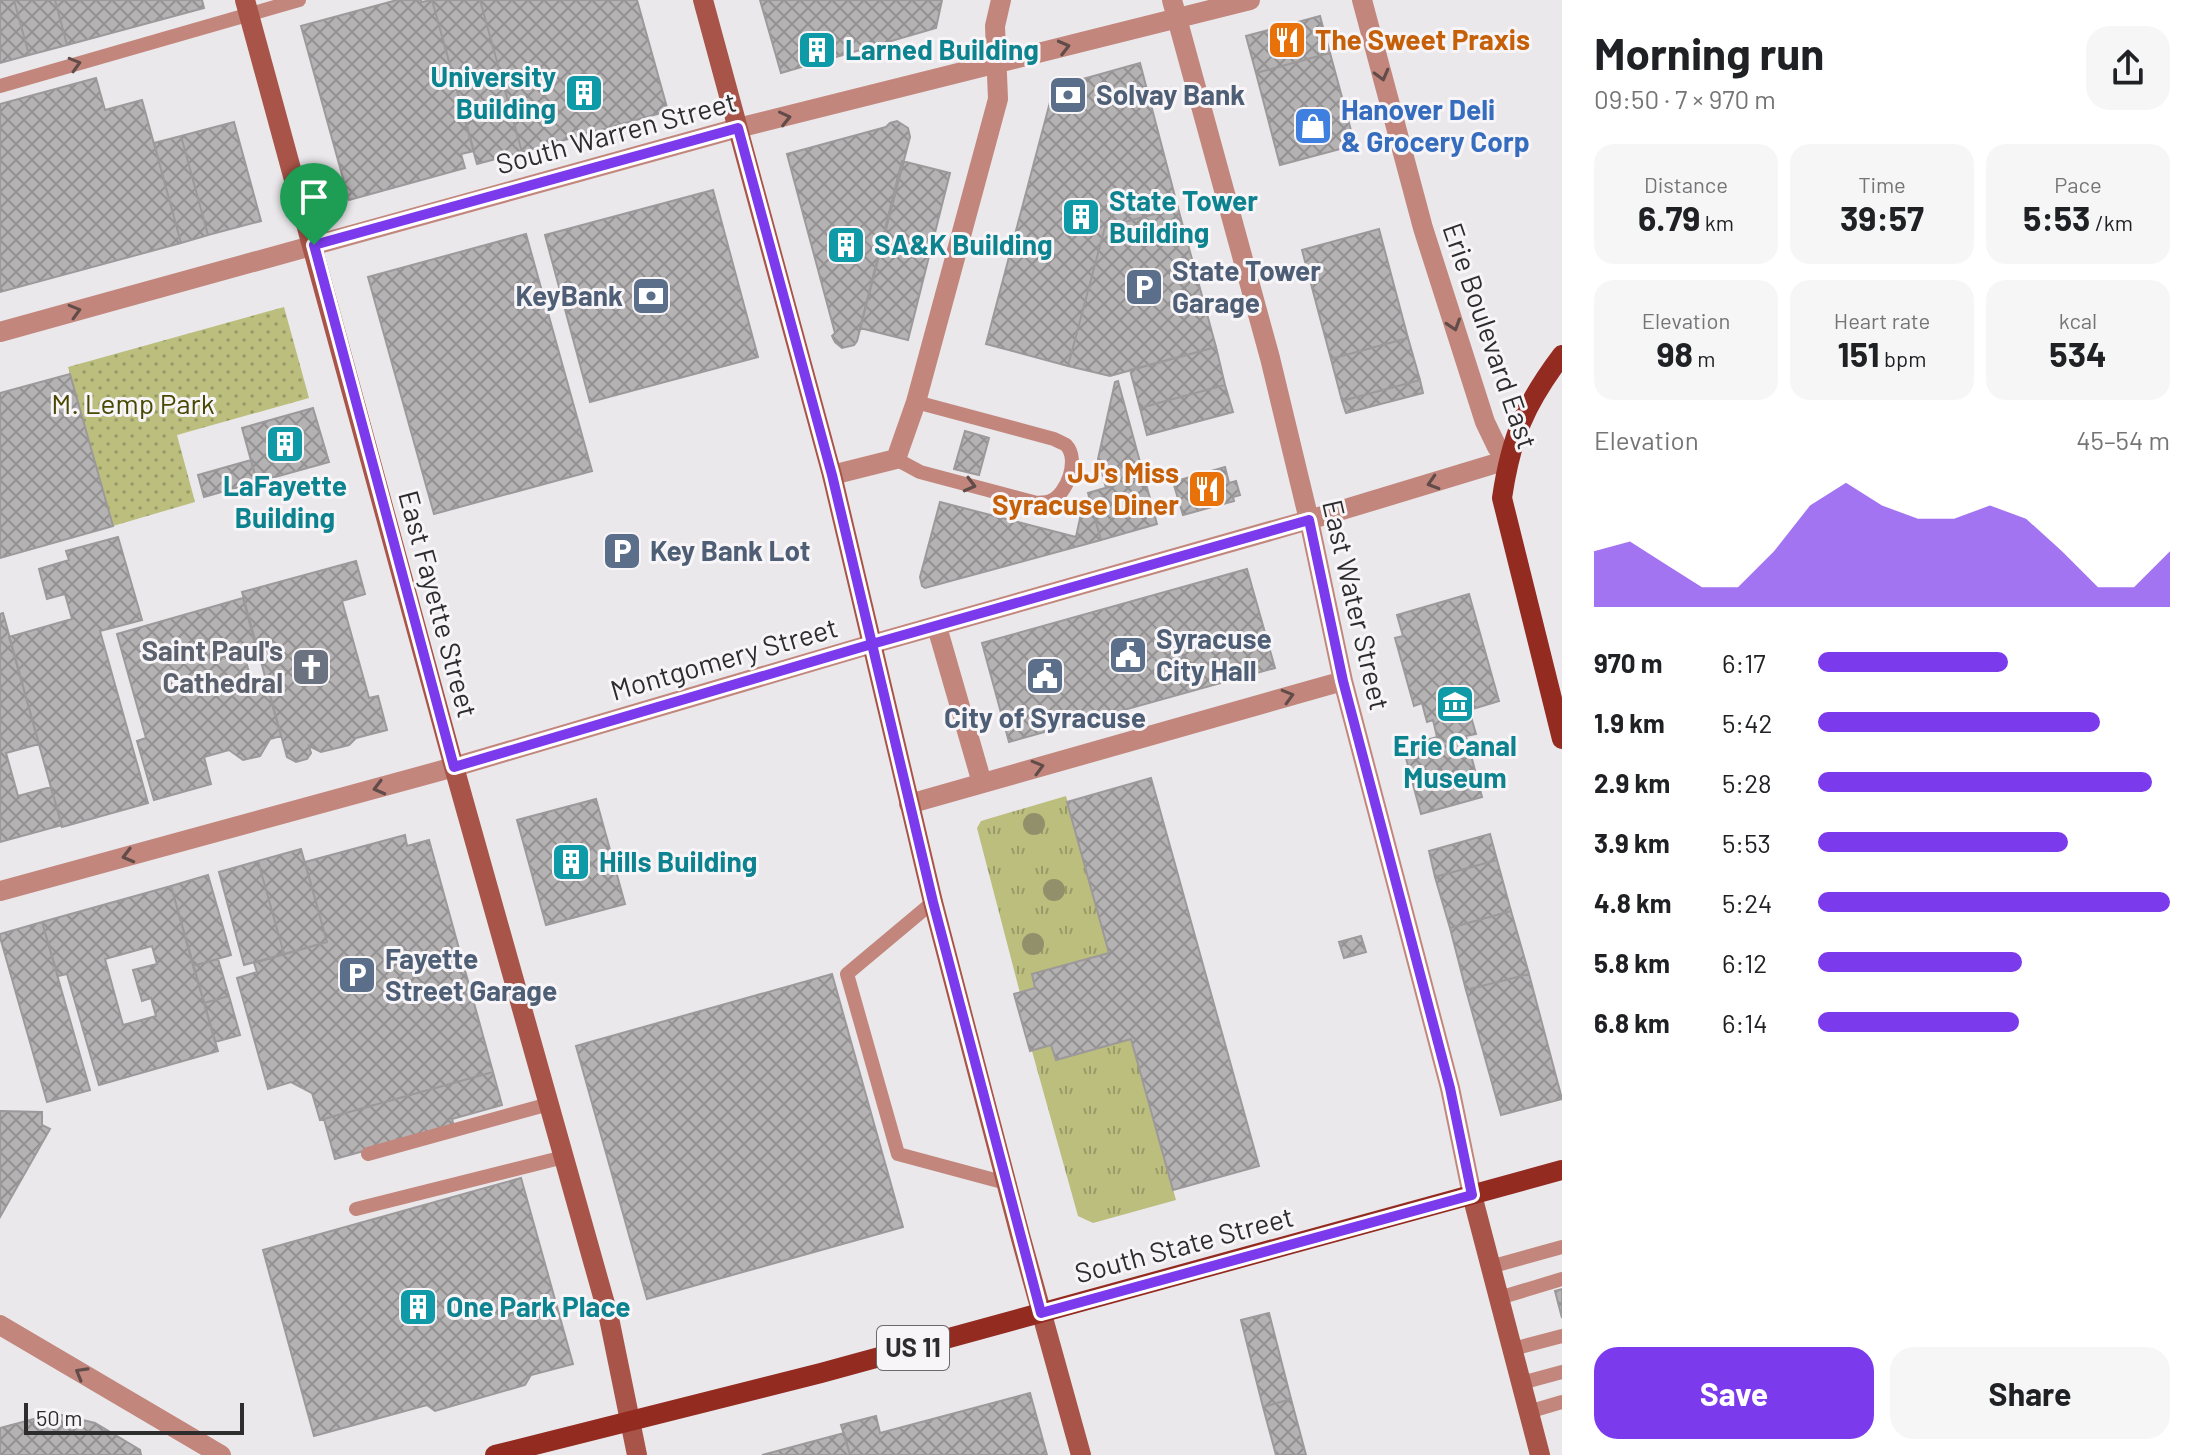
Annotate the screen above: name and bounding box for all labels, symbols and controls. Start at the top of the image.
restaurant icon: The Sweet Praxis [1266,19,1308,61]
place label: The Sweet Praxis [1315,22,1530,56]
text: Morning run [1594,26,1824,79]
button: share [2086,26,2170,110]
building icon: Larned Building [796,29,838,71]
place label: Larned Building [845,32,1039,66]
one-way arrow [1057,39,1071,56]
one-way arrow [68,57,81,73]
place label: University Building [431,59,556,125]
one-way arrow [1373,68,1389,82]
building icon: University Building [563,72,605,114]
bank icon: Solvay Bank [1047,74,1089,116]
place label: Solvay Bank [1096,77,1245,111]
text: 09:50 · 7 × 970 m [1594,83,1776,114]
street label: South Warren Street [492,84,740,180]
place label: Hanover Deli & Grocery Corp [1341,92,1530,158]
shop icon: Hanover Deli & Grocery Corp [1292,105,1334,147]
one-way arrow [778,110,792,127]
pin [280,163,348,245]
text: Distance [1644,171,1728,197]
text: Time [1858,171,1906,197]
text: Pace [2054,171,2102,197]
icon: arrive [292,175,336,219]
place label: State Tower Building [1109,183,1258,249]
building icon: State Tower Building [1060,196,1102,238]
text: 6.79 [1638,197,1700,238]
text: 39:57 [1840,197,1924,238]
text: 5:53 [2023,197,2090,238]
text: km [1700,209,1734,235]
text: /km [2090,209,2133,235]
street label: Erie Boulevard East [1436,218,1546,453]
building icon: SA&K Building [825,224,867,266]
place label: SA&K Building [874,227,1053,261]
place label: State Tower Garage [1172,253,1321,319]
parking icon: State Tower Garage [1123,266,1165,308]
bank icon: KeyBank [630,275,672,317]
place label: KeyBank [516,278,623,312]
one-way arrow [68,304,82,320]
text: Elevation [1642,307,1730,333]
text: Heart rate [1834,307,1930,333]
text: kcal [2059,307,2097,333]
one-way arrow [1445,317,1461,331]
text: 98 [1656,333,1693,374]
text: 151 [1838,333,1880,374]
text: 534 [2049,333,2107,374]
text: m [1693,345,1716,371]
text: bpm [1880,345,1926,371]
park label: M. Lemp Park [51,386,215,420]
building icon: LaFayette Building [264,423,306,465]
text: Elevation [1594,424,1699,455]
text: 45–54 m [2076,424,2170,455]
place label: JJ's Miss Syracuse Diner [992,455,1179,521]
place label: LaFayette Building [223,468,347,534]
restaurant icon: JJ's Miss Syracuse Diner [1186,468,1228,510]
one-way arrow [1426,474,1440,490]
one-way arrow [962,475,976,492]
street label: East Fayette Street [392,486,486,721]
street label: East Water Street [1316,496,1398,713]
parking icon: Key Bank Lot [601,530,643,572]
place label: Key Bank Lot [650,533,810,567]
street label: Montgomery Street [606,609,841,707]
place label: Syracuse City Hall [1156,621,1272,687]
place label: Saint Paul's Cathedral [142,633,283,699]
public building icon: Syracuse City Hall [1107,634,1149,676]
church icon: Saint Paul's Cathedral [290,646,332,688]
text: 970 m [1594,647,1662,678]
text: 6:17 [1722,647,1766,678]
public building icon: City of Syracuse [1024,655,1066,697]
museum icon: Erie Canal Museum [1434,683,1476,725]
one-way arrow [1280,689,1294,705]
place label: City of Syracuse [944,700,1146,734]
text: 1.9 km [1594,707,1665,738]
text: 5:42 [1722,707,1772,738]
place label: Erie Canal Museum [1393,728,1517,794]
one-way arrow [1030,760,1044,777]
text: 2.9 km [1594,767,1670,798]
text: 5:28 [1722,767,1772,798]
one-way arrow [372,778,386,795]
text: 3.9 km [1594,827,1670,858]
text: 5:53 [1722,827,1771,858]
building icon: Hills Building [550,841,592,883]
place label: Hills Building [599,844,757,878]
one-way arrow [122,847,136,864]
text: 4.8 km [1594,887,1672,918]
text: 5:24 [1722,887,1772,918]
place label: Fayette Street Garage [385,941,557,1007]
text: 5.8 km [1594,947,1670,978]
text: 6:12 [1722,947,1767,978]
parking icon: Fayette Street Garage [336,954,378,996]
text: 6.8 km [1594,1007,1670,1038]
text: 6:14 [1722,1007,1768,1038]
street label: South State Street [1071,1198,1297,1290]
building icon: One Park Place [397,1286,439,1328]
place label: One Park Place [446,1289,631,1323]
road number: US 11 [877,1326,949,1370]
button: Save [1594,1347,1874,1439]
button: Share [1890,1347,2170,1439]
one-way arrow [75,1367,90,1383]
scale bar [24,1399,244,1435]
text: 50 m [36,1404,82,1430]

